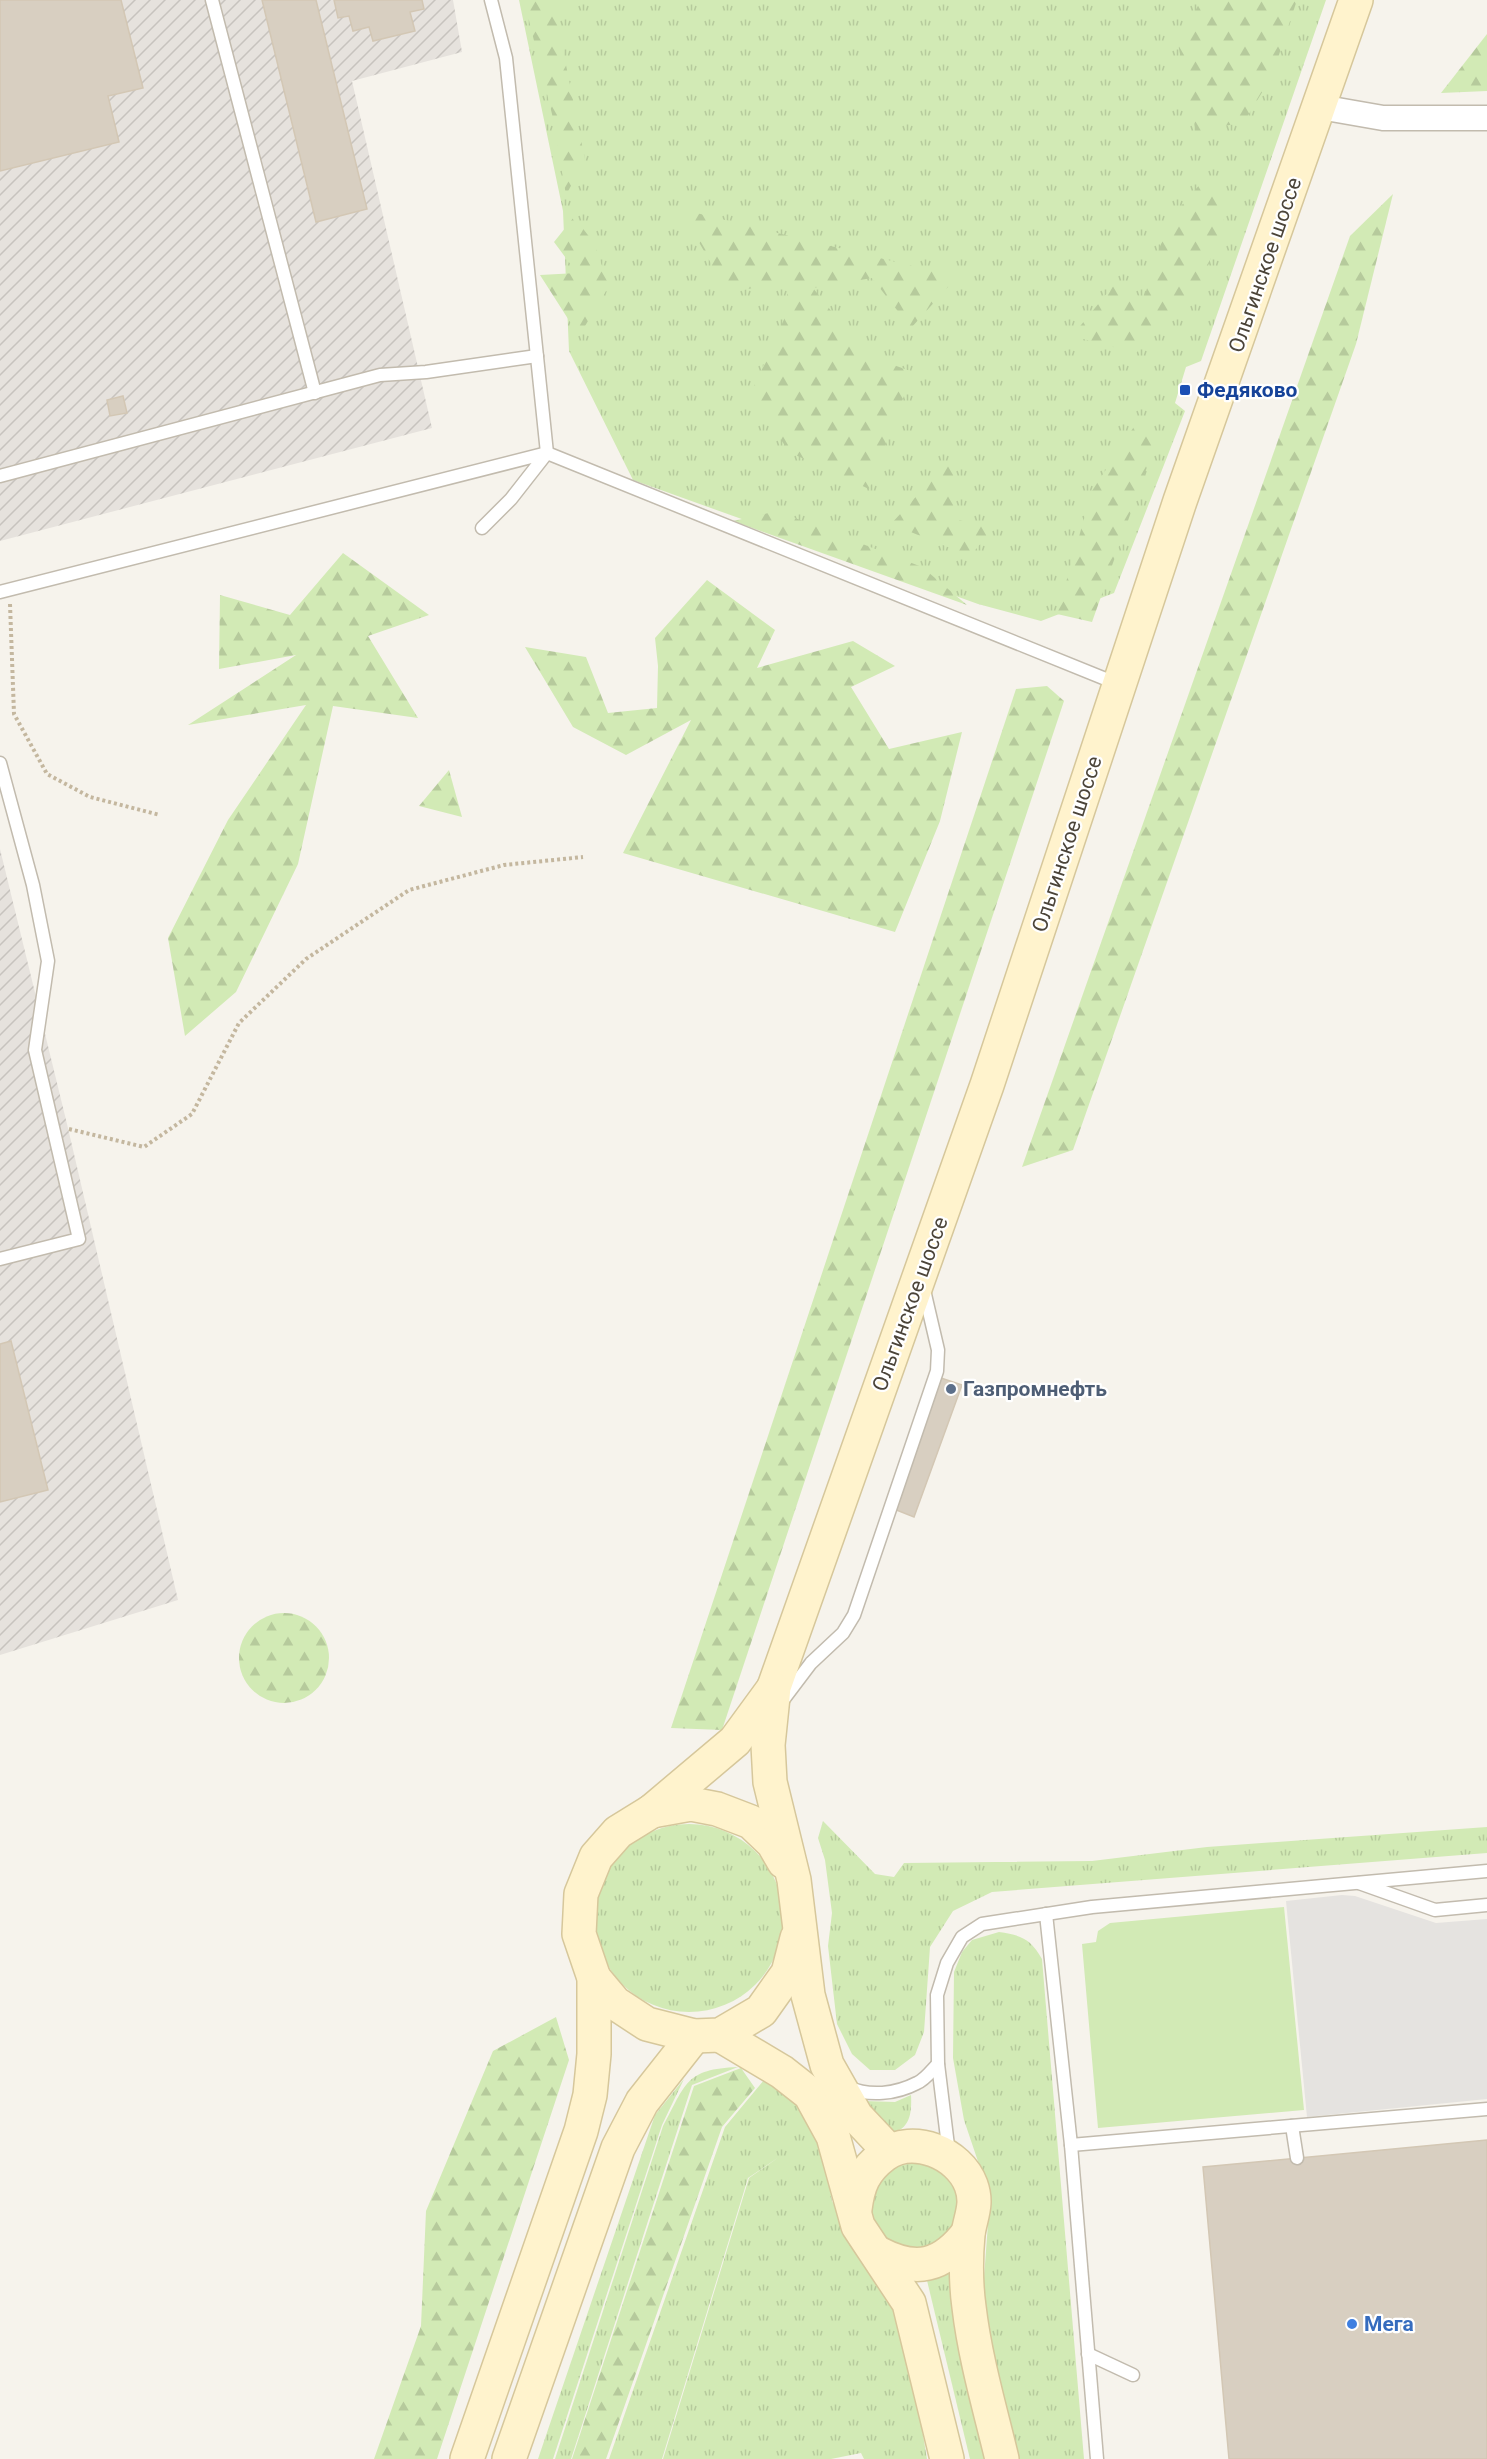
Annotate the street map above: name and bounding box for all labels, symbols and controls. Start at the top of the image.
street label: Ольгинское шоссе [1224,174,1306,356]
place label: Федяково [1197,378,1298,402]
marker: Федяково [1178,383,1192,397]
street label: Ольгинское шоссе [1027,753,1107,935]
street label: Ольгинское шоссе [867,1214,953,1394]
place label: Газпромнефть [963,1377,1107,1401]
marker: Газпромнефть [944,1382,958,1396]
place label: Мега [1364,2312,1414,2336]
marker: Мега [1345,2317,1359,2331]

